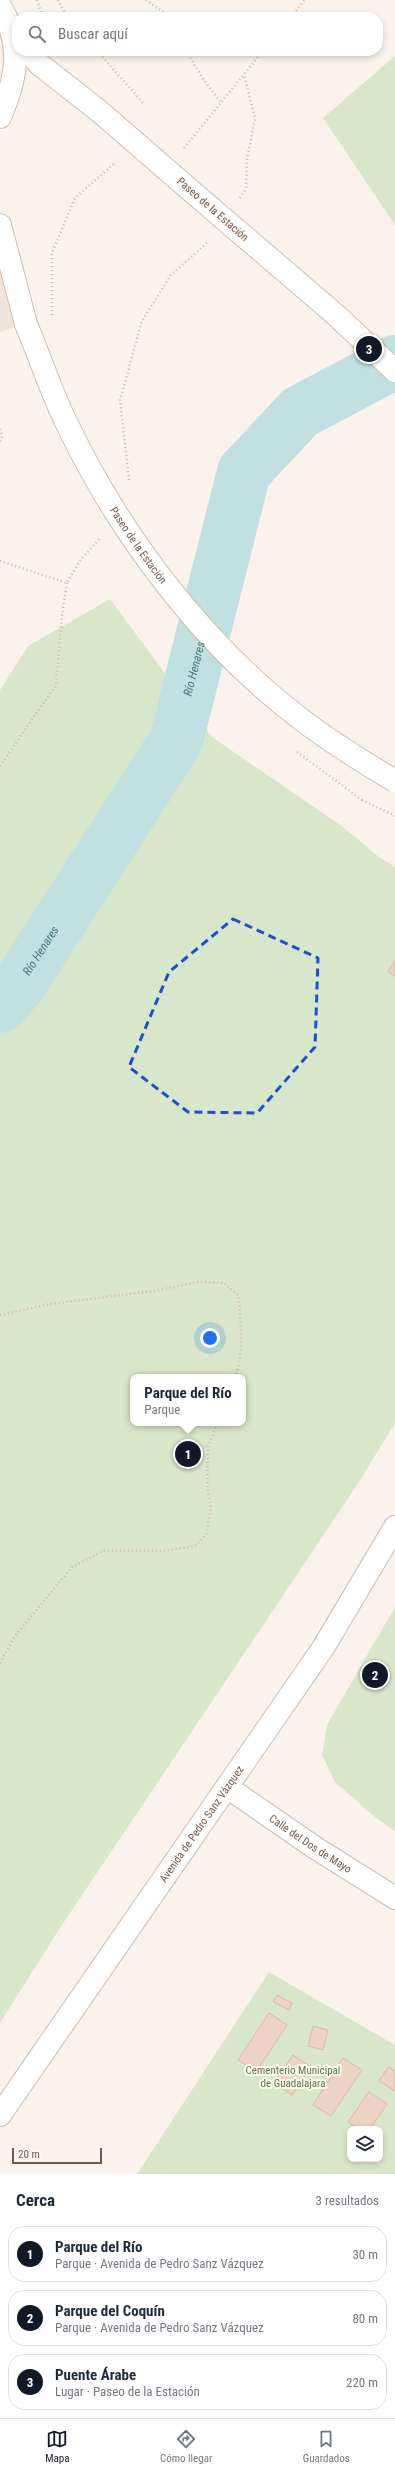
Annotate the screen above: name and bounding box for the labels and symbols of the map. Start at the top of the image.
street label: Paseo de la Estación [174,175,251,244]
pin: 3 [356,334,382,364]
street label: Paseo de la Estación [107,505,169,586]
water label: Río Henares [181,640,208,697]
water label: Río Henares [20,923,62,978]
your location [200,1328,220,1348]
pin: 1 [175,1439,201,1469]
pin: 2 [362,1660,388,1690]
street label: Avenida de Pedro Sanz Vázquez [157,1763,247,1885]
street label: Calle del Dos de Mayo [267,1812,354,1876]
park label: Cementerio Municipal de Guadalajara [246,2064,340,2090]
scale bar [12,2146,102,2165]

